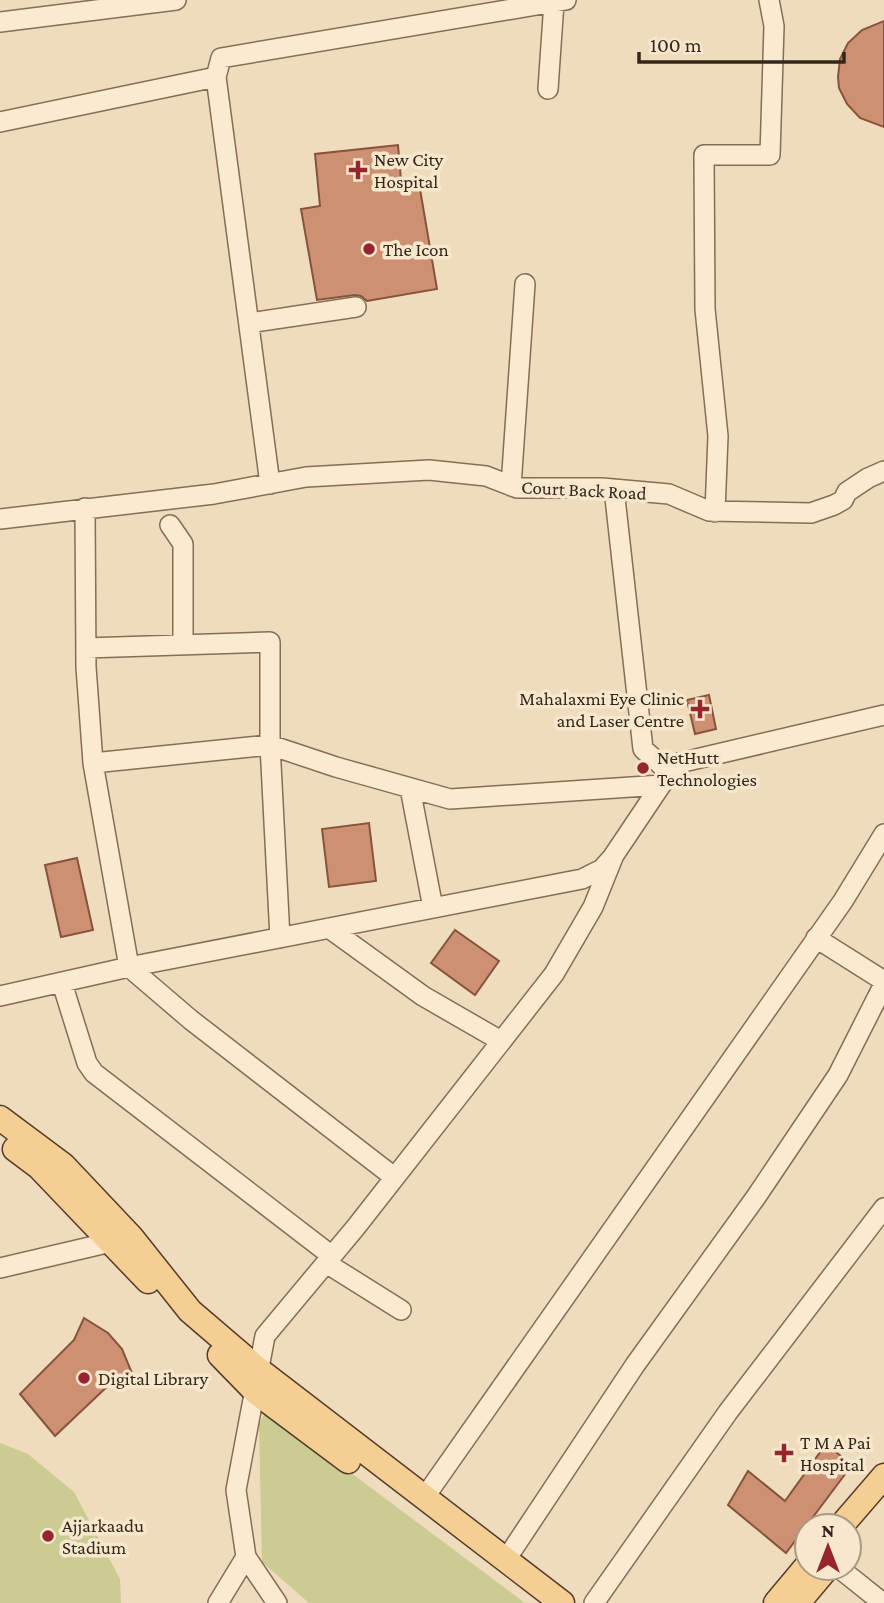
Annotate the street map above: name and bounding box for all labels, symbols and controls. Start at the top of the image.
scale bar [639,21,844,65]
text: 100 m [650,33,702,57]
place label: New City Hospital [374,149,444,192]
marker: New City Hospital [348,160,368,180]
place label: The Icon [383,239,449,260]
marker: The Icon [361,241,377,257]
street label: Court Back Road [521,476,647,504]
place label: Mahalaxmi Eye Clinic and Laser Centre [519,688,684,731]
marker: Mahalaxmi Eye Clinic and Laser Centre [690,699,710,719]
place label: NetHutt Technologies [657,747,757,790]
marker: NetHutt Technologies [635,760,651,776]
place label: Digital Library [98,1368,209,1389]
marker: Digital Library [76,1370,92,1386]
place label: T M A Pai Hospital [800,1432,871,1475]
marker: T M A Pai Hospital [774,1443,794,1463]
north arrow [793,1512,863,1582]
place label: Ajjarkaadu Stadium [62,1515,144,1558]
text: N [822,1520,835,1541]
marker: Ajjarkaadu Stadium [40,1528,56,1544]

